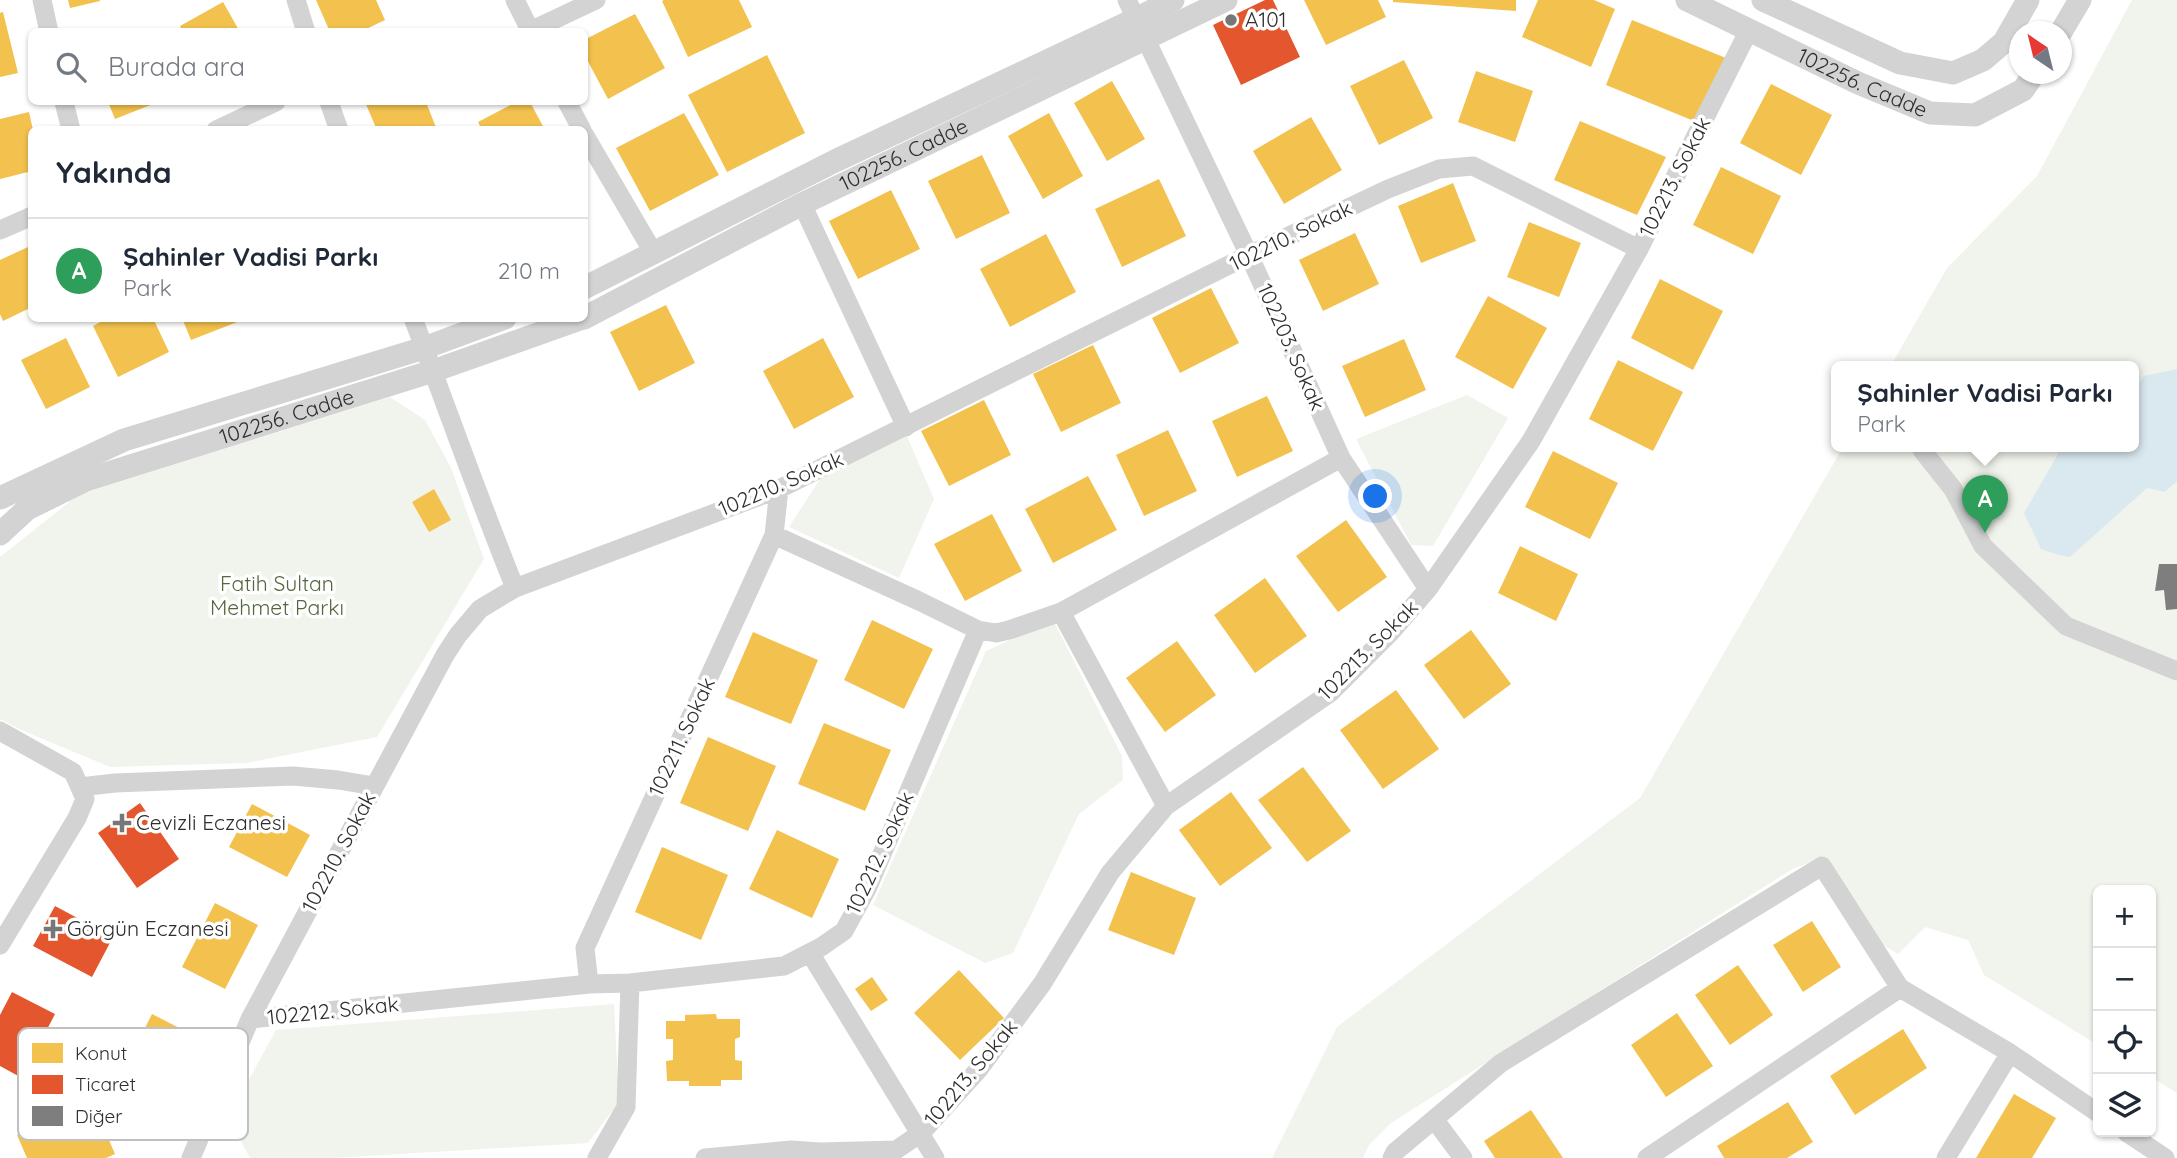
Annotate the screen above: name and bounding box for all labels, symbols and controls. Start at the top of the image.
place label: A101 [1245,6,1287,32]
marker: A101 [1223,12,1239,28]
north arrow [2009,21,2072,84]
search box [28,28,588,105]
street label: 102256. Cadde [1793,42,1931,122]
icon: search [52,48,90,86]
text: Burada ara [108,50,245,83]
street label: 102256. Cadde [835,112,972,196]
street label: 102213. Sokak [1633,112,1716,241]
text: Yakında [56,153,171,191]
street label: 102210. Sokak [1225,194,1356,276]
text: Şahinler Vadisi Parkı [123,240,379,273]
text: A [72,256,86,285]
text: 210 m [498,256,560,285]
text: Park [123,273,172,302]
street label: 102203. Sokak [1252,279,1331,414]
popup [1831,361,2139,452]
text: Şahinler Vadisi Parkı [1857,376,2113,409]
street label: 102256. Cadde [216,383,357,449]
text: Park [1857,409,1906,438]
street label: 102210. Sokak [714,445,847,521]
pin: A [1962,475,2008,533]
your location [1358,479,1392,513]
park label: Fatih Sultan Mehmet Parkı [210,570,344,620]
street label: 102213. Sokak [1312,594,1423,705]
street label: 102211. Sokak [642,673,720,800]
street label: 102210. Sokak [295,787,381,916]
street label: 102212. Sokak [839,787,919,918]
place label: Cevizli Eczanesi [136,809,286,835]
marker: Cevizli Eczanesi [114,815,130,831]
map controls [2093,885,2156,1137]
button: + [2093,885,2156,948]
place label: Görgün Eczanesi [67,915,229,941]
marker: Görgün Eczanesi [45,921,61,937]
button: − [2093,948,2156,1011]
street label: 102212. Sokak [266,990,400,1030]
button: locate [2093,1011,2156,1074]
street label: 102213. Sokak [918,1014,1022,1131]
legend [18,1028,248,1140]
text: Konut [75,1041,127,1065]
text: Ticaret [75,1072,136,1096]
button: layers [2093,1074,2156,1137]
text: Diğer [75,1104,123,1128]

